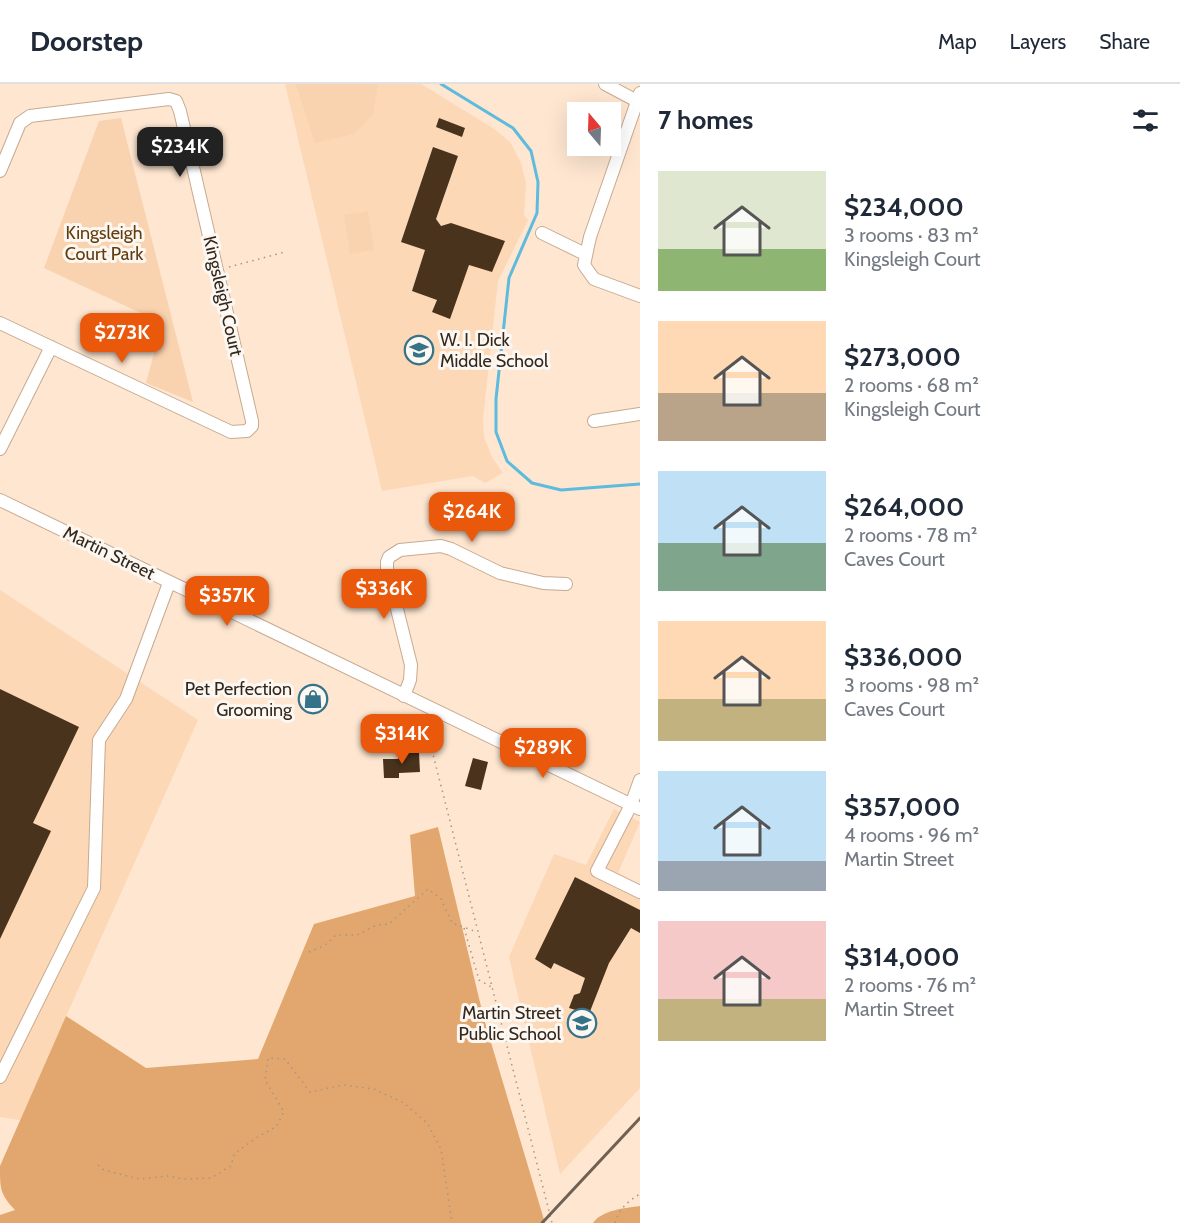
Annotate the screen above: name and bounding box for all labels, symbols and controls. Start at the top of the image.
text: Doorstep [30,24,143,58]
text: Map [938,29,977,54]
text: Layers [1010,29,1066,54]
text: Share [1099,29,1150,54]
north arrow [567,102,621,156]
map controls [567,102,621,156]
text: 7 homes [658,104,753,136]
icon: filters [1129,104,1162,137]
pin: $234K [138,127,222,178]
text: $234K [151,134,209,158]
text: $234,000 [844,191,964,223]
icon: home [706,195,778,267]
park label: Kingsleigh Court Park [65,222,144,265]
text: 3 rooms · 83 m² [844,223,979,247]
street label: Kingsleigh Court [198,234,248,358]
text: Kingsleigh Court [844,247,980,271]
pin: $273K [80,313,164,364]
text: $273K [94,320,150,344]
place label: W. I. Dick Middle School [440,329,549,372]
school or university icon: W. I. Dick Middle School [403,334,435,366]
text: $273,000 [844,341,961,373]
icon: home [706,345,778,417]
text: 2 rooms · 68 m² [844,373,979,397]
text: Kingsleigh Court [844,397,980,421]
text: $264,000 [844,491,964,523]
pin: $264K [430,492,514,543]
icon: home [706,495,778,567]
text: $264K [443,499,501,523]
street label: Martin Street [60,521,158,585]
text: 2 rooms · 78 m² [844,523,977,547]
text: Caves Court [844,547,945,571]
pin: $336K [342,569,426,620]
pin: $357K [185,576,269,627]
text: $336K [356,576,412,600]
text: $357K [199,583,255,607]
text: $336,000 [844,641,963,673]
icon: home [706,645,778,717]
text: 3 rooms · 98 m² [844,673,979,697]
place label: Pet Perfection Grooming [185,678,293,721]
shop icon: Pet Perfection Grooming [297,683,329,715]
text: Caves Court [844,697,945,721]
pin: $314K [360,714,444,765]
text: $314K [375,721,429,745]
pin: $289K [501,728,585,779]
text: $289K [514,735,572,759]
text: $357,000 [844,791,960,823]
icon: home [706,795,778,867]
text: 4 rooms · 96 m² [844,823,979,847]
text: Martin Street [844,847,954,871]
text: $314,000 [844,941,960,973]
icon: home [706,945,778,1017]
text: 2 rooms · 76 m² [844,973,976,997]
text: Martin Street [844,997,954,1021]
place label: Martin Street Public School [459,1002,562,1045]
school or university icon: Martin Street Public School [566,1007,598,1039]

